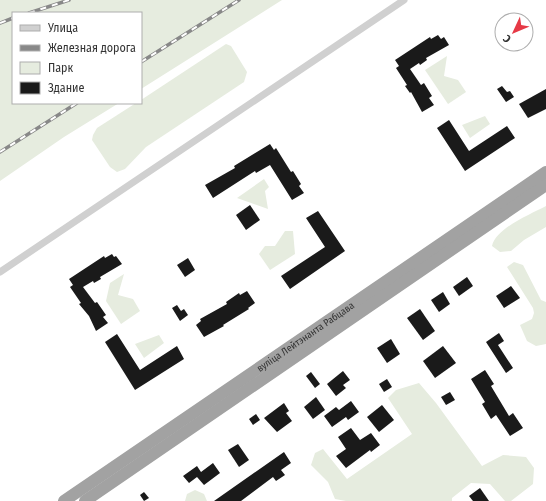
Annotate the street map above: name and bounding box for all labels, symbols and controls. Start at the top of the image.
legend [12,12,142,104]
north arrow [494,12,534,52]
text: Улица [47,21,78,35]
text: С [500,32,514,45]
text: Железная дорога [48,41,136,55]
text: Парк [48,61,74,75]
text: Здание [48,81,84,95]
street label: вуліца Лейтэнанта Рабцава [255,300,357,375]

